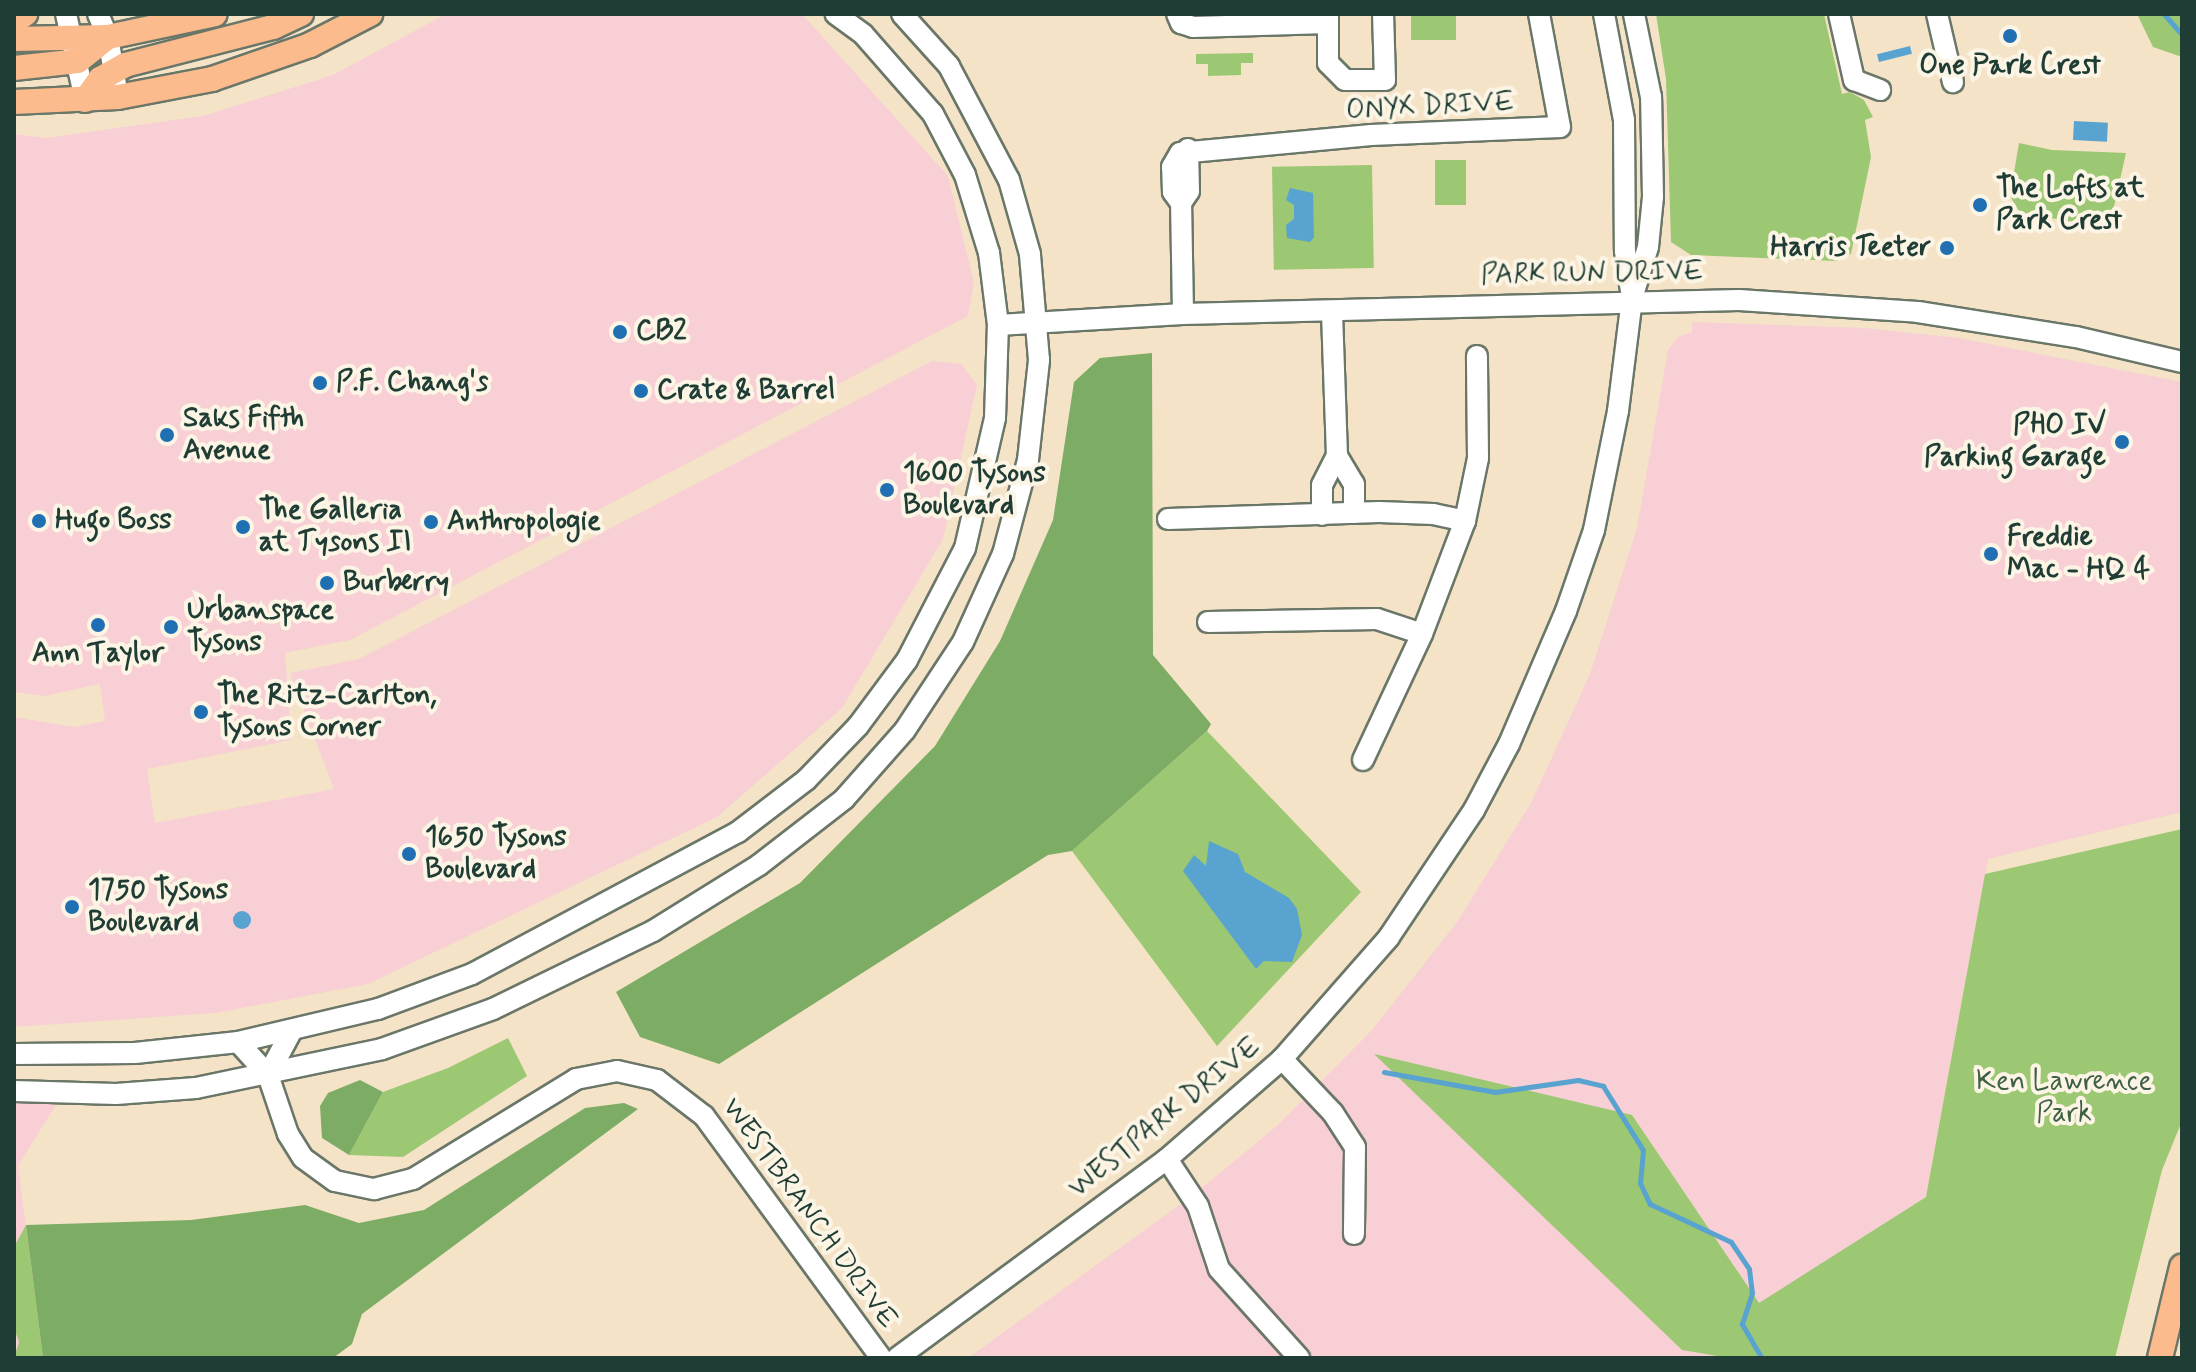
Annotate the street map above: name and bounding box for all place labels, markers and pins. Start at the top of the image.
marker: One Park Crest [2001,27,2019,45]
place label: One Park Crest [1920,49,2100,83]
place label: The Lofts at Park Crest [1996,172,2150,238]
marker: The Lofts at Park Crest [1971,196,1989,214]
place label: Harris Teeter [1774,231,1931,265]
marker: Harris Teeter [1938,239,1956,257]
place label: CB2 [636,315,687,349]
marker: CB2 [611,323,629,341]
place label: P.F. Chang's [336,366,488,400]
marker: P.F. Chang's [311,374,329,392]
place label: Crate & Barrel [657,374,835,408]
marker: Crate & Barrel [632,382,650,400]
place label: Saks Fifth Avenue [183,402,304,468]
place label: PHO IV Parking Garage [1925,409,2106,475]
marker: Saks Fifth Avenue [158,426,176,444]
marker: PHO IV Parking Garage [2113,433,2131,451]
place label: 1600 Tysons Boulevard [903,457,1046,523]
marker: 1600 Tysons Boulevard [878,481,896,499]
place label: The Galleria at Tysons II [259,494,410,560]
place label: Hugo Boss [55,504,171,538]
place label: Anthropologie [447,505,601,539]
marker: Hugo Boss [30,512,48,530]
marker: Anthropologie [422,513,440,531]
marker: The Galleria at Tysons II [234,518,252,536]
place label: Freddie Mac - HQ 4 [2007,521,2150,587]
marker: Freddie Mac - HQ 4 [1982,545,2000,563]
place label: Burberry [343,566,449,600]
marker: Burberry [318,574,336,592]
place label: Urbanspace Tysons [187,594,334,660]
marker: Ann Taylor [89,616,107,634]
marker: Urbanspace Tysons [162,618,180,636]
place label: Ann Taylor [35,637,161,671]
place label: The Ritz-Carlton, Tysons Corner [217,679,427,745]
marker: The Ritz-Carlton, Tysons Corner [192,703,210,721]
place label: 1650 Tysons Boulevard [425,821,567,887]
marker: 1650 Tysons Boulevard [400,845,418,863]
place label: 1750 Tysons Boulevard [88,874,228,940]
marker: 1750 Tysons Boulevard [63,898,81,916]

